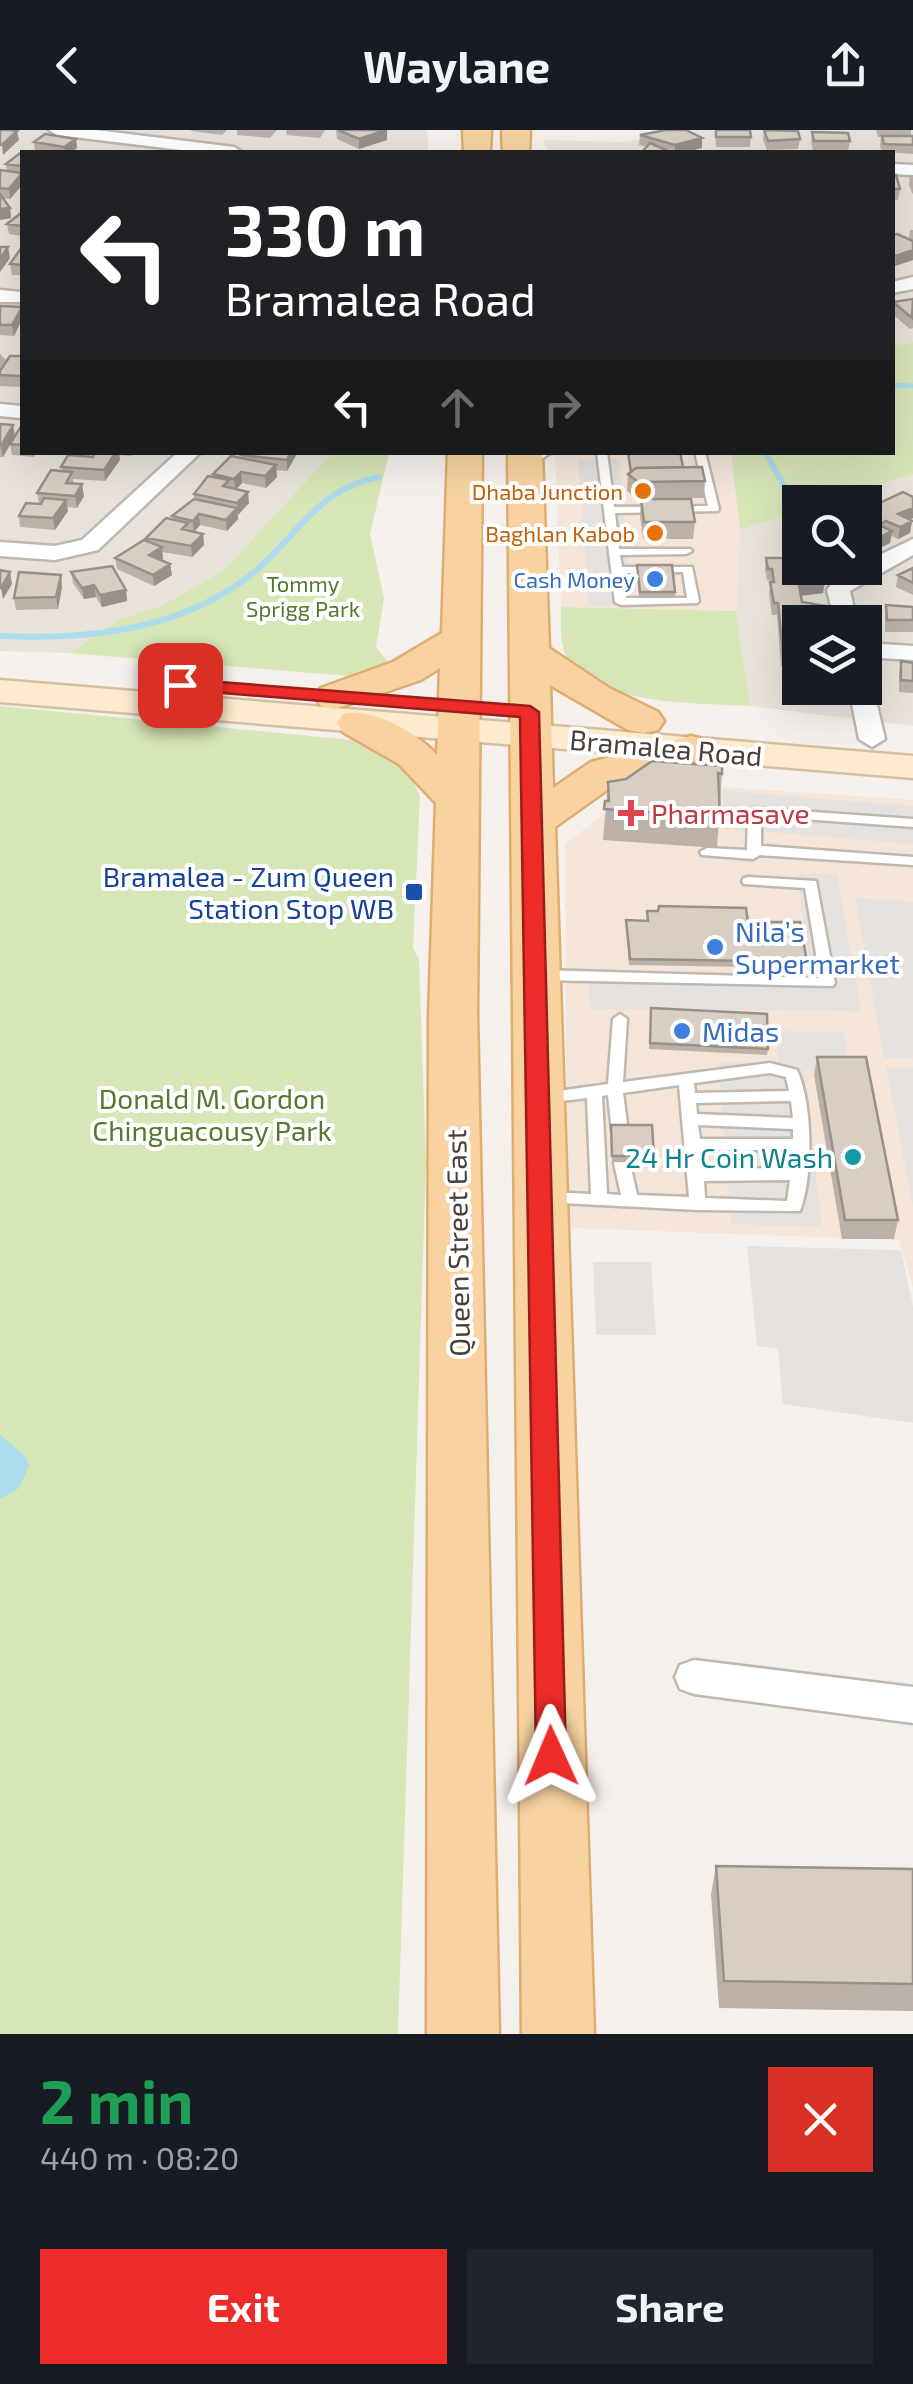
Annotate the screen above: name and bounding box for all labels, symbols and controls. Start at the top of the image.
icon: back [40,38,95,93]
text: Waylane [363,38,550,92]
icon: share [818,38,873,93]
text: 330 m [225,186,425,270]
icon: left [60,190,190,320]
text: Bramalea Road [225,271,536,325]
icon: left [325,380,380,435]
icon: ahead [430,380,485,435]
icon: right [535,380,590,435]
place label: Dhaba Junction [472,478,623,504]
marker: Dhaba Junction [632,480,654,502]
map controls [782,485,882,705]
button: search [782,485,882,585]
place label: Baghlan Kabob [485,520,635,546]
marker: Baghlan Kabob [644,522,666,544]
place label: Cash Money [514,566,635,592]
marker: Cash Money [644,568,666,590]
park label: Tommy Sprigg Park [246,570,360,621]
button: layers [782,605,882,705]
pin [138,643,223,728]
icon: arrive [153,658,208,713]
street label: Bramalea Road [568,722,764,772]
place label: Pharmasave [651,796,810,830]
marker: Pharmasave [620,802,642,824]
place label: Bramalea - Zum Queen Station Stop WB [103,859,394,925]
marker: Bramalea - Zum Queen Station Stop WB [403,881,425,903]
place label: Nila’s Supermarket [735,914,900,980]
marker: Nila’s Supermarket [704,936,726,958]
place label: Midas [702,1014,779,1048]
marker: Midas [671,1020,693,1042]
park label: Donald M. Gordon Chinguacousy Park [92,1081,332,1147]
street label: Queen Street East [438,1129,476,1357]
place label: 24 Hr Coin Wash [625,1140,833,1174]
marker: 24 Hr Coin Wash [842,1146,864,1168]
position arrow [499,1704,603,1808]
text: 2 min [40,2064,193,2136]
button: close [768,2067,873,2172]
text: 440 m · 08:20 [40,2138,239,2176]
button: Exit [40,2249,447,2364]
button: Share [467,2249,873,2364]

